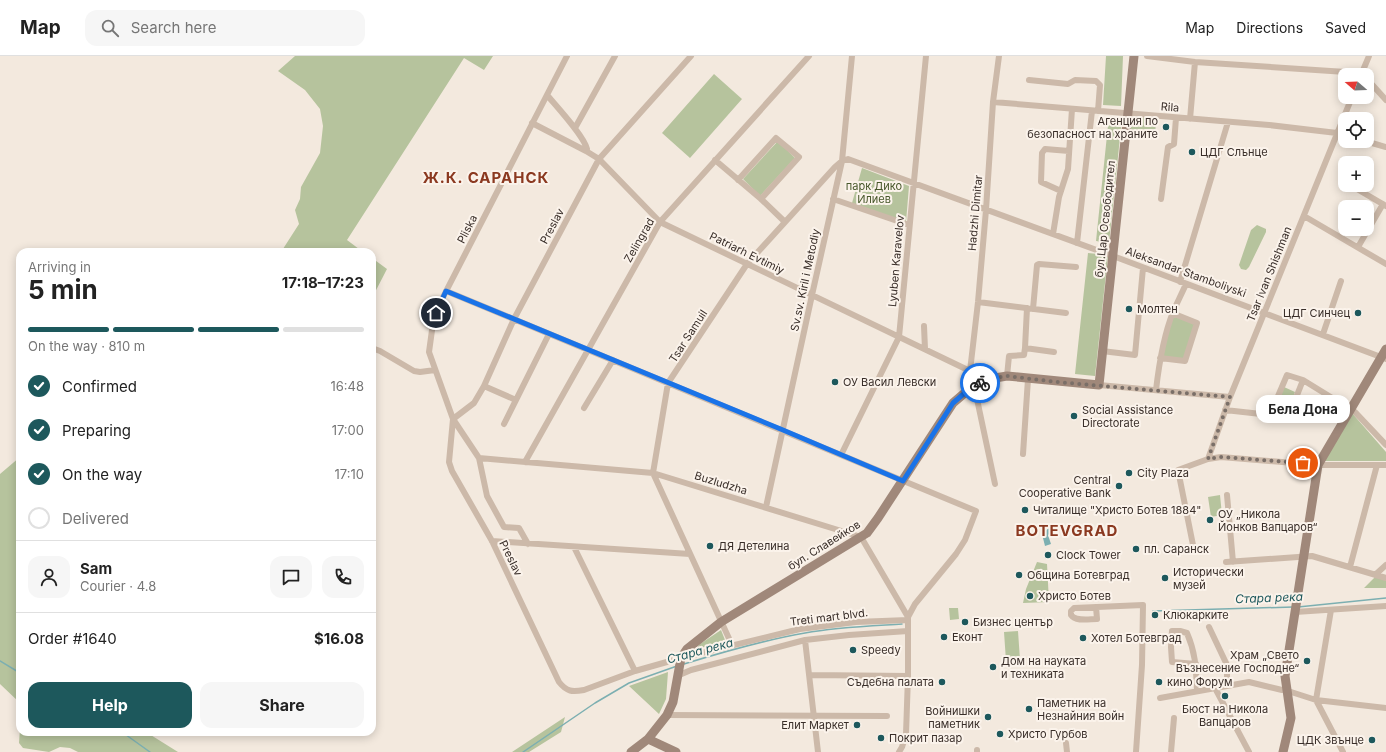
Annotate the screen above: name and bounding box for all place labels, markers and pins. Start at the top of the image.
place label: Агенция по безопасност на храните [1027,114,1158,141]
marker: Агенция по безопасност на храните [1161,122,1171,132]
place label: ЦДГ Слънце [1200,145,1268,159]
marker: ЦДГ Слънце [1187,147,1197,157]
pin [419,296,453,330]
place label: Молтен [1137,302,1178,316]
marker: Молтен [1124,304,1134,314]
place label: ЦДГ Синчец [1283,306,1350,320]
marker: ЦДГ Синчец [1353,308,1363,318]
place label: ОУ Васил Левски [843,375,936,389]
marker: ОУ Васил Левски [830,377,840,387]
callout: Бела Дона [1256,395,1350,423]
place label: Social Assistance Directorate [1082,403,1173,430]
marker: Social Assistance Directorate [1069,411,1079,421]
pin [1286,446,1320,480]
place label: City Plaza [1137,466,1189,480]
marker: City Plaza [1124,468,1134,478]
place label: Central Cooperative Bank [1019,473,1111,500]
marker: Central Cooperative Bank [1114,481,1124,491]
place label: Читалище "Христо Ботев 1884" [1033,503,1201,517]
marker: Читалище "Христо Ботев 1884" [1020,505,1030,515]
place label: ОУ „Никола Йонков Вапцаров“ [1218,507,1318,534]
marker: ОУ „Никола Йонков Вапцаров“ [1205,515,1215,525]
place label: ДЯ Детелина [718,539,789,553]
marker: ДЯ Детелина [705,541,715,551]
place label: пл. Саранск [1144,542,1209,556]
marker: пл. Саранск [1131,544,1141,554]
place label: Clock Tower [1056,548,1121,562]
marker: Clock Tower [1043,550,1053,560]
place label: Исторически музей [1173,565,1244,592]
place label: Община Ботевград [1027,568,1130,582]
marker: Община Ботевград [1014,570,1024,580]
marker: Исторически музей [1160,573,1170,583]
place label: Христо Ботев [1038,589,1111,603]
marker: Христо Ботев [1025,591,1035,601]
place label: Клюкарките [1163,608,1229,622]
marker: Клюкарките [1150,610,1160,620]
place label: Бизнес център [973,615,1053,629]
marker: Бизнес център [960,617,970,627]
place label: Еконт [952,630,983,644]
place label: Хотел Ботевград [1091,631,1182,645]
marker: Еконт [939,632,949,642]
marker: Хотел Ботевград [1078,633,1088,643]
place label: Speedy [861,643,901,657]
marker: Speedy [848,645,858,655]
place label: Храм „Свето Възнесение Господне“ [1176,648,1299,675]
place label: Дом на науката и техниката [1001,654,1086,681]
marker: Храм „Свето Възнесение Господне“ [1302,656,1312,666]
marker: Дом на науката и техниката [988,662,998,672]
place label: Съдебна палата [847,675,934,689]
place label: кино Форум [1167,675,1233,689]
marker: Съдебна палата [937,677,947,687]
marker: кино Форум [1154,677,1164,687]
marker: Бюст на Никола Вапцаров [1220,691,1230,701]
place label: Паметник на Незнайния войн [1037,696,1124,723]
place label: Бюст на Никола Вапцаров [1182,702,1268,729]
place label: Войнишки паметник [925,704,980,731]
marker: Паметник на Незнайния войн [1024,704,1034,714]
marker: Войнишки паметник [983,712,993,722]
place label: Елит Маркет [781,718,850,732]
marker: Елит Маркет [852,720,862,730]
place label: Христо Гурбов [1008,727,1088,741]
marker: Христо Гурбов [995,729,1005,739]
place label: Покрит пазар [889,731,962,745]
marker: Покрит пазар [876,733,886,743]
place label: ЦДК Звънце [1297,733,1364,747]
marker: ЦДК Звънце [1367,735,1377,745]

